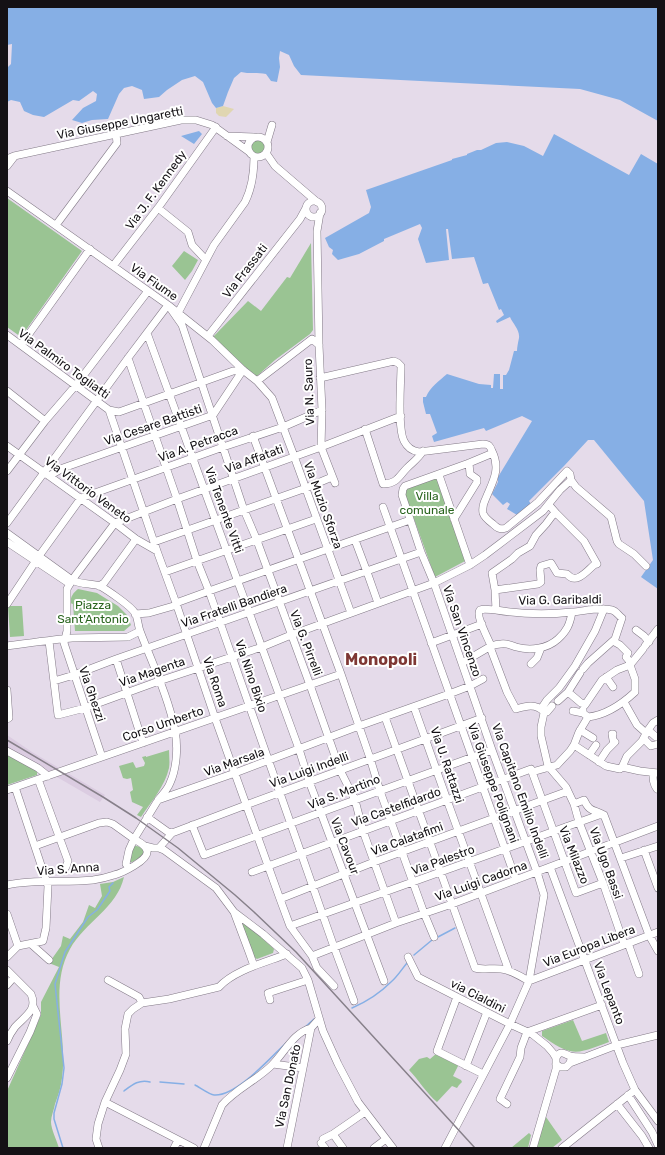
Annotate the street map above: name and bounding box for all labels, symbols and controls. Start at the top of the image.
street label: Via Giuseppe Ungaretti [56,104,184,142]
street label: Via J. F. Kennedy [123,147,190,232]
street label: Via Frassati [220,241,270,301]
street label: Via Fiume [128,261,181,304]
street label: Via Palmiro Togliatti [16,326,112,402]
street label: Via N. Sauro [301,358,317,426]
street label: Via Cesare Battisti [102,402,204,448]
street label: Via A. Petracca [156,423,240,465]
street label: Via Affatati [223,442,285,476]
street label: Via Vittorio Veneto [42,454,134,526]
street label: Via Muzio Sforza [301,459,345,551]
street label: Via Tenente Vitti [202,465,246,555]
park label: Villa comunale [400,489,455,517]
street label: Via Fratelli Bandiera [179,581,289,631]
street label: Via San Vincenzo [440,583,484,679]
street label: Via G. Garibaldi [518,592,602,608]
park label: Piazza Sant'Antonio [57,598,129,626]
street label: Via G. Pirrelli [287,608,325,678]
street label: Via Nino Bixio [232,638,270,714]
district label: Monopoli [345,650,417,669]
street label: Via Magenta [117,654,187,690]
street label: Via Roma [200,655,230,709]
street label: Via Ghezzi [76,664,108,724]
street label: Corso Umberto [121,704,205,744]
street label: Via Giuseppe Polignani [465,721,521,845]
street label: Via Capitano Emilio Indelli [489,721,551,861]
street label: Via U. Rattazzi [427,725,467,805]
street label: Via Marsala [202,745,266,779]
street label: Via Luigi Indelli [268,749,351,791]
street label: Via S. Martino [306,772,382,812]
street label: Via Castelfidardo [349,784,443,830]
street label: Via Cavour [328,816,362,877]
street label: Via Calatafimi [369,819,445,859]
street label: Via Milazzo [556,824,592,886]
street label: Via Ugo Bassi [587,825,626,901]
street label: Via Palestro [409,842,477,878]
street label: Via Luigi Cadorna [433,858,529,904]
street label: Via S. Anna [36,860,100,878]
street label: Via Europa Libera [541,922,637,970]
street label: Via Lepanto [591,960,627,1027]
street label: via Cialdini [448,976,508,1016]
street label: Via San Donato [272,1043,304,1129]

